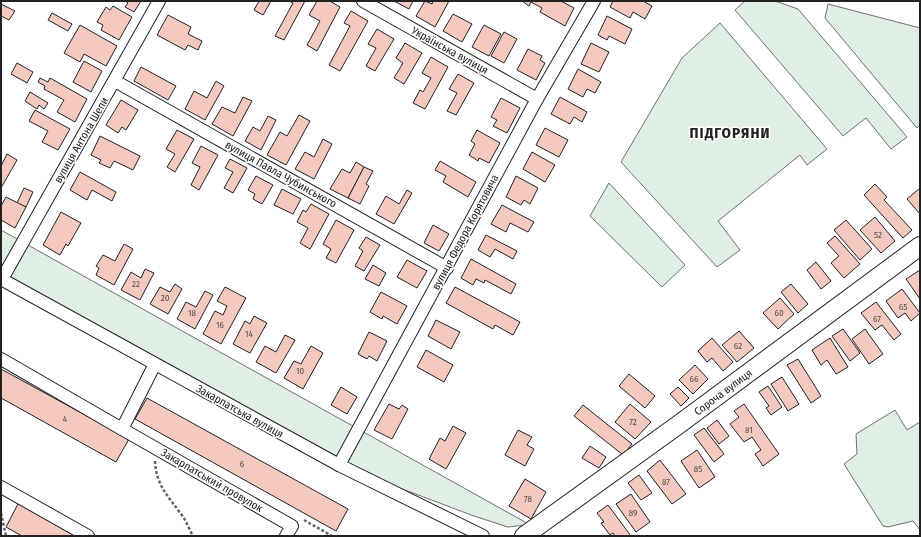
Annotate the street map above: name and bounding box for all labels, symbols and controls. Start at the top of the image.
street label: Українська вулиця [408,23,490,77]
street label: вулиця Антона Шепи [51,95,111,186]
district label: ПІДГОРЯНИ [690,124,770,142]
street label: вулиця Павла Чубинського [223,138,339,211]
street label: вулиця Федора Корятовича [429,172,501,292]
house number: 52 [874,230,882,240]
house number: 22 [132,279,140,289]
house number: 20 [161,293,170,303]
house number: 65 [899,302,907,312]
house number: 18 [188,308,197,318]
house number: 60 [774,308,784,318]
house number: 67 [873,314,881,324]
house number: 16 [216,320,225,330]
house number: 14 [245,329,254,339]
house number: 62 [734,341,742,351]
house number: 10 [296,366,304,376]
street label: Сороча вулиця [692,366,755,418]
house number: 66 [690,374,699,384]
street label: Закарпатська вулиця [194,382,286,441]
house number: 4 [63,414,68,424]
house number: 72 [629,417,637,427]
house number: 81 [745,425,753,435]
street label: Закарпатський провулок [158,446,266,515]
house number: 6 [240,459,245,469]
house number: 85 [694,464,702,474]
house number: 87 [662,477,670,487]
house number: 78 [524,494,532,504]
house number: 89 [629,508,637,518]

